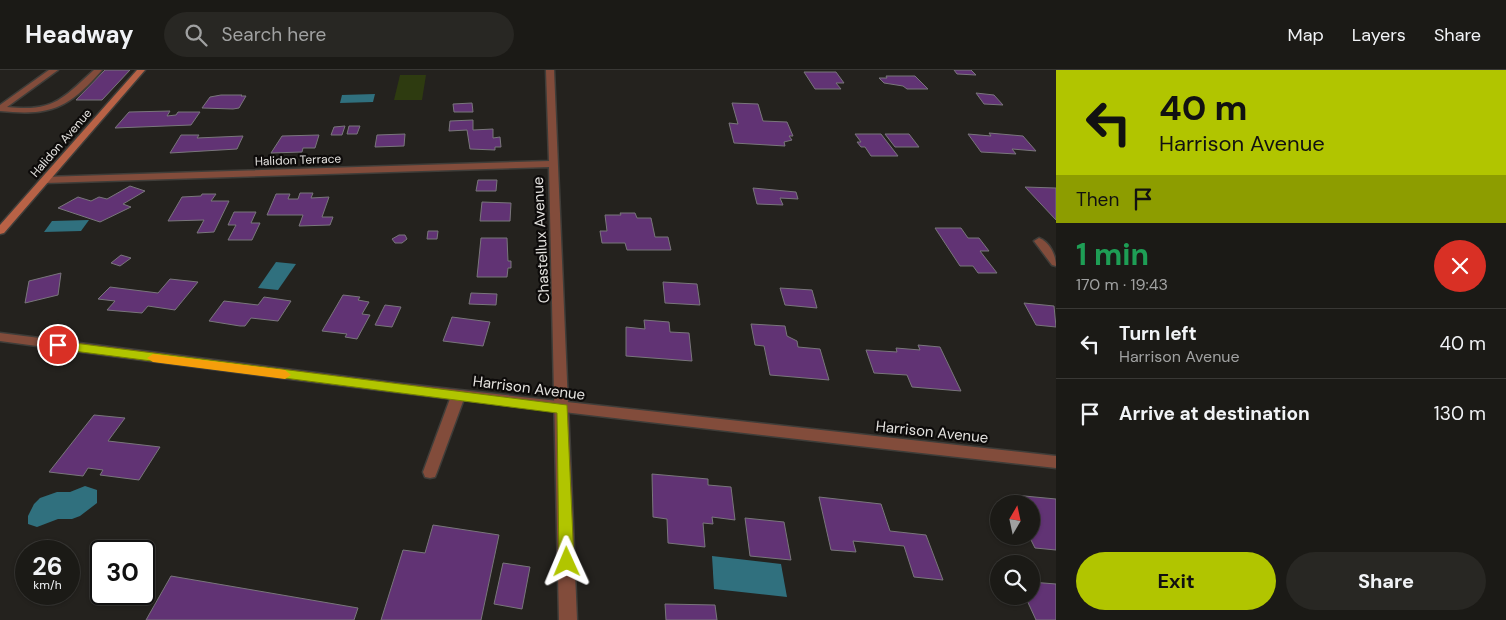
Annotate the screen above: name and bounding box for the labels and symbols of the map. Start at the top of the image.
street label: Halidon Avenue [27,105,95,181]
street label: Halidon Terrace [254,150,342,170]
street label: Chastellux Avenue [528,176,554,304]
pin [37,324,79,366]
street label: Harrison Avenue [472,371,586,405]
street label: Harrison Avenue [875,416,989,448]
north arrow [990,495,1040,545]
position arrow [540,535,592,587]
speed limit sign: 30 [90,540,155,605]

